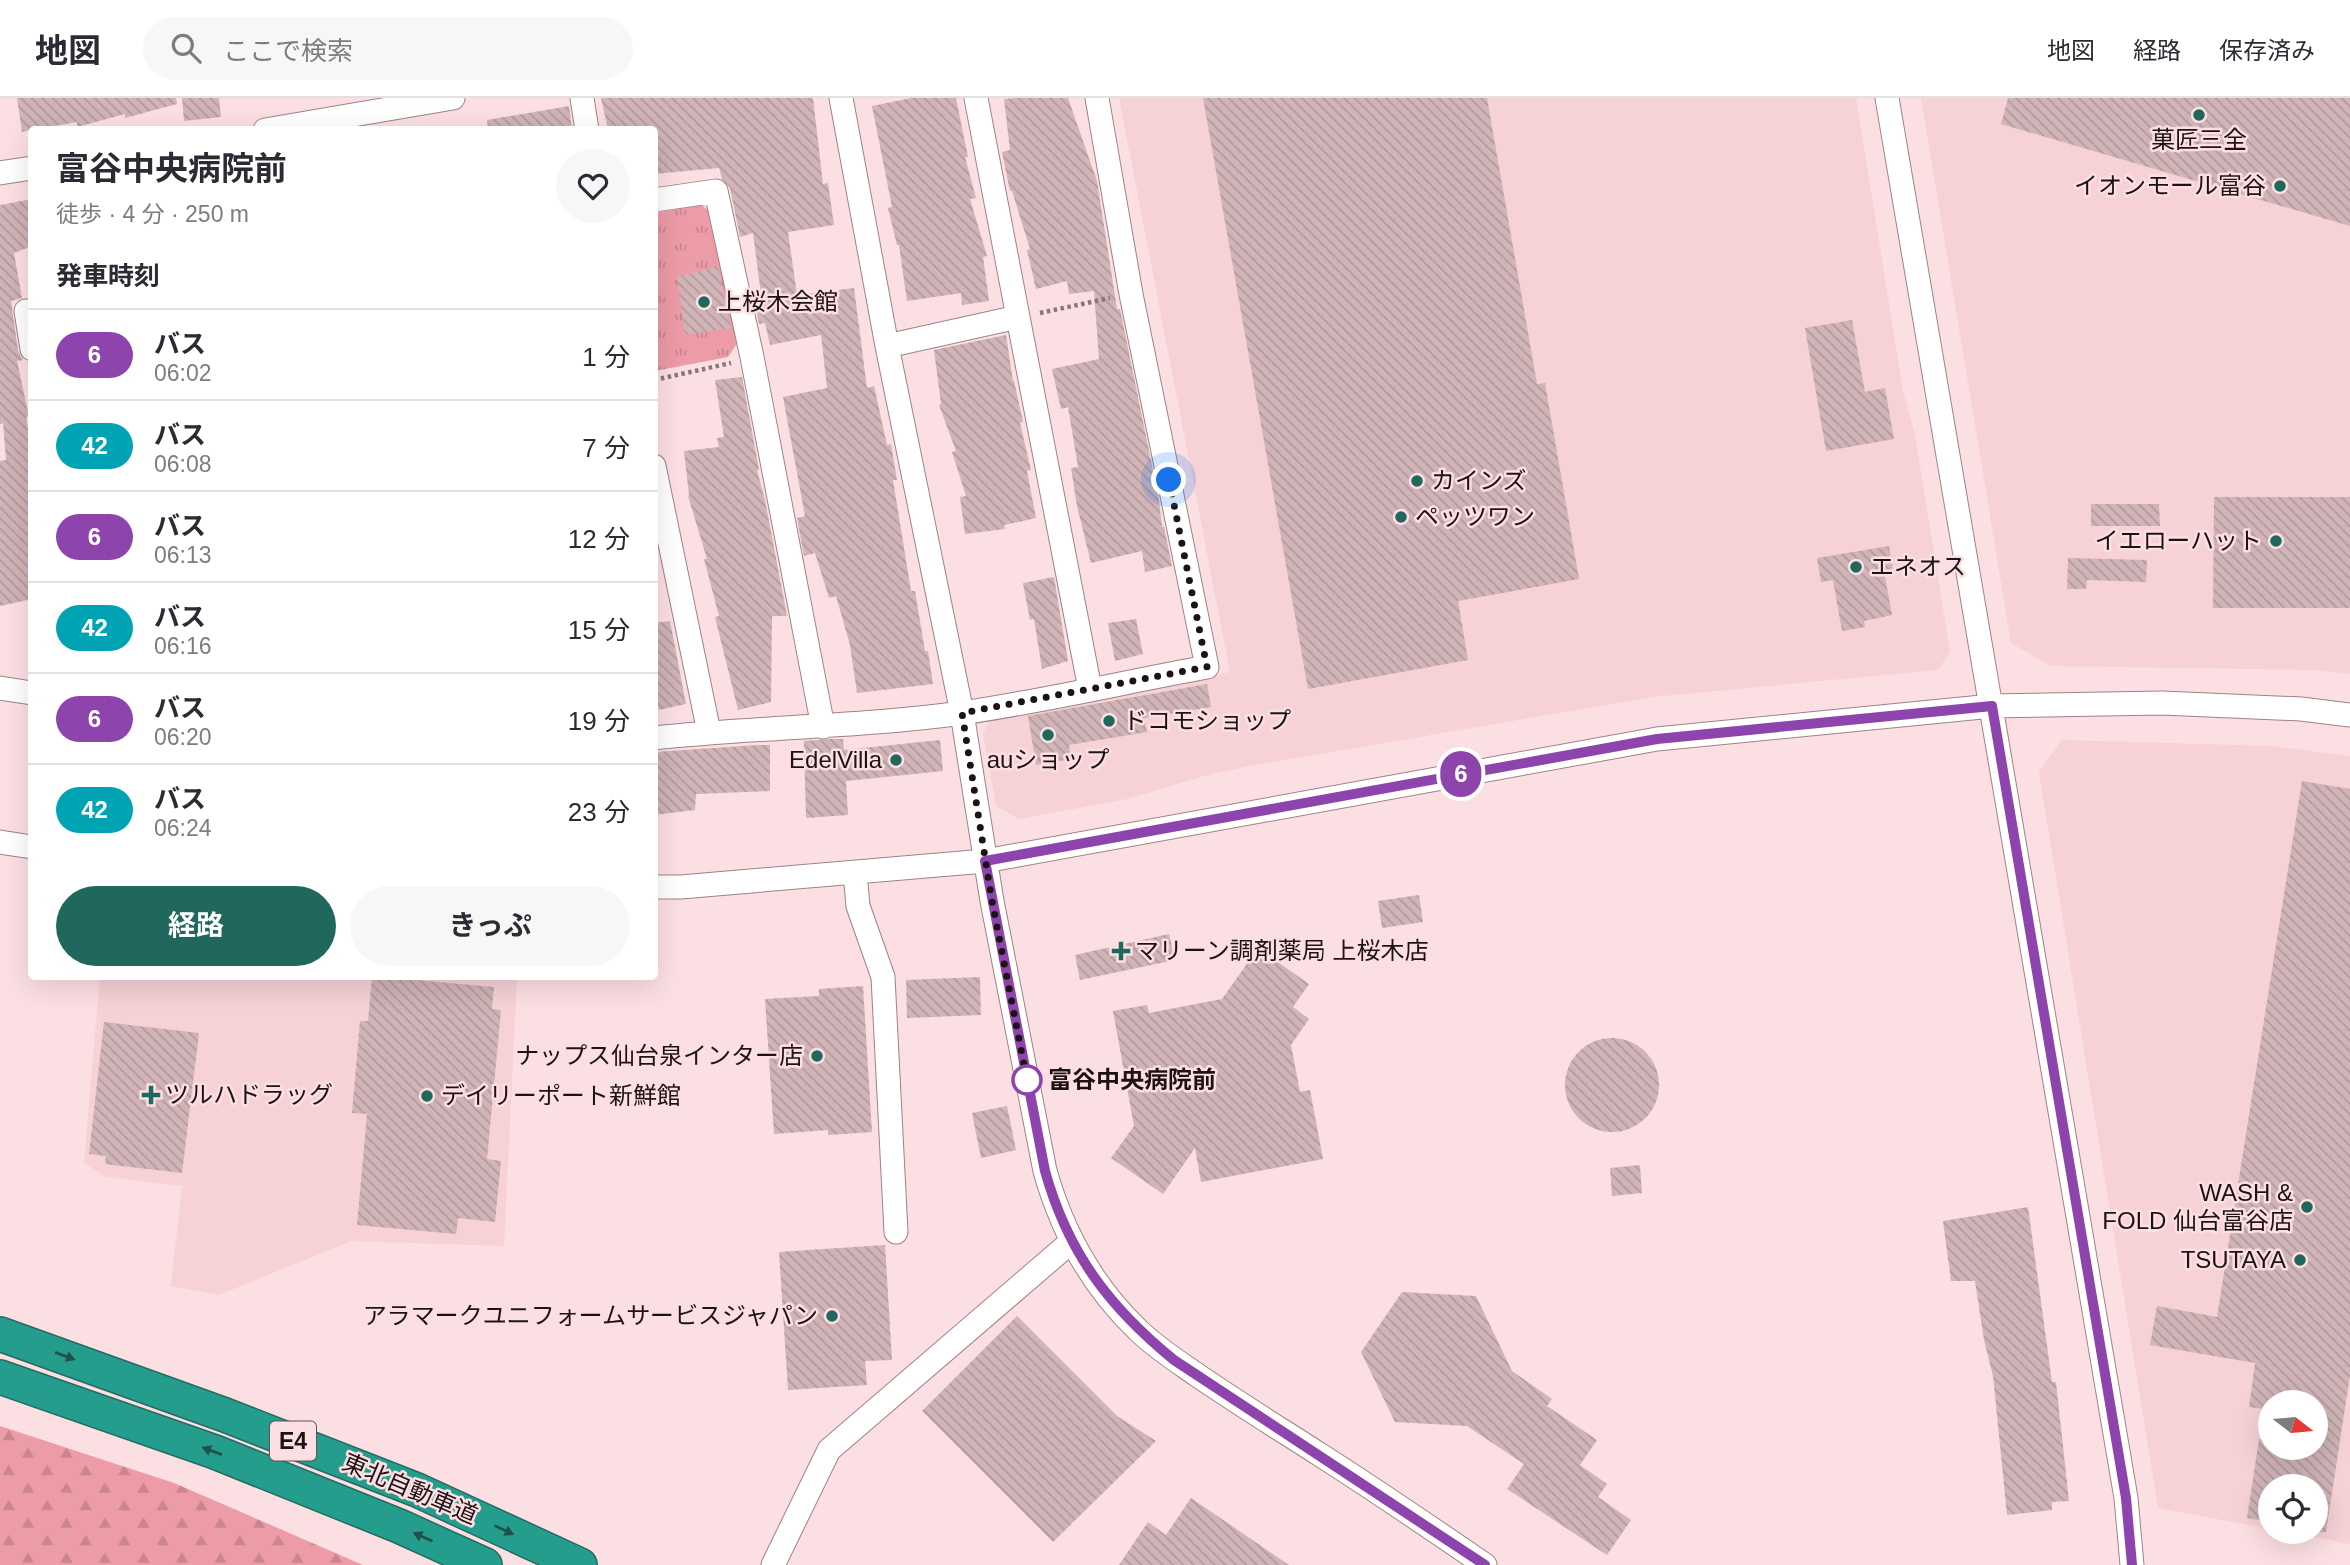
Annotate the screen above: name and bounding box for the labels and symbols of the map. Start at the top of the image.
marker: 菓匠三全 [2191,107,2207,123]
place label: 菓匠三全 [2151,126,2247,153]
place label: イオンモール富谷 [2074,172,2266,199]
marker: イオンモール富谷 [2272,178,2288,194]
place label: 上桜木会館 [718,288,838,315]
marker: 上桜木会館 [696,294,712,310]
your location [1151,462,1186,497]
place label: カインズ [1431,467,1527,494]
marker: カインズ [1409,473,1425,489]
place label: ペッツワン [1415,503,1535,530]
marker: ペッツワン [1393,509,1409,525]
place label: イエローハット [2095,527,2262,554]
marker: イエローハット [2268,533,2284,549]
place label: エネオス [1870,553,1966,580]
marker: エネオス [1848,559,1864,575]
place label: ドコモショップ [1123,707,1291,734]
marker: ドコモショップ [1101,713,1117,729]
marker: auショップ [1040,727,1056,743]
place label: EdelVilla [789,746,883,773]
place label: auショップ [987,746,1109,773]
line badge: 6 [1438,751,1484,797]
marker: EdelVilla [888,752,904,768]
place label: マリーン調剤薬局 上桜木店 [1135,937,1428,964]
marker: マリーン調剤薬局 上桜木店 [1113,943,1129,959]
place label: ナップス仙台泉インター店 [515,1042,803,1069]
marker: ナップス仙台泉インター店 [809,1048,825,1064]
marker: 富谷中央病院前 [1012,1065,1042,1095]
place label: 富谷中央病院前 [1048,1066,1216,1093]
place label: ツルハドラッグ [165,1081,333,1108]
place label: デイリーポート新鮮館 [441,1082,681,1109]
marker: ツルハドラッグ [143,1087,159,1103]
marker: デイリーポート新鮮館 [419,1088,435,1104]
place label: WASH & FOLD 仙台富谷店 [2102,1179,2293,1234]
marker: WASH & FOLD 仙台富谷店 [2299,1199,2315,1215]
place label: TSUTAYA [2181,1246,2286,1273]
marker: TSUTAYA [2292,1252,2308,1268]
place label: アラマークユニフォームサービスジャパン [363,1302,818,1329]
marker: アラマークユニフォームサービスジャパン [824,1308,840,1324]
one-way arrow [54,1351,75,1362]
north arrow [2258,1390,2328,1460]
road number: E4 [270,1422,316,1460]
one-way arrow [201,1446,222,1457]
street label: 東北自動車道 [339,1448,482,1529]
one-way arrow [494,1524,514,1536]
one-way arrow [412,1531,433,1542]

